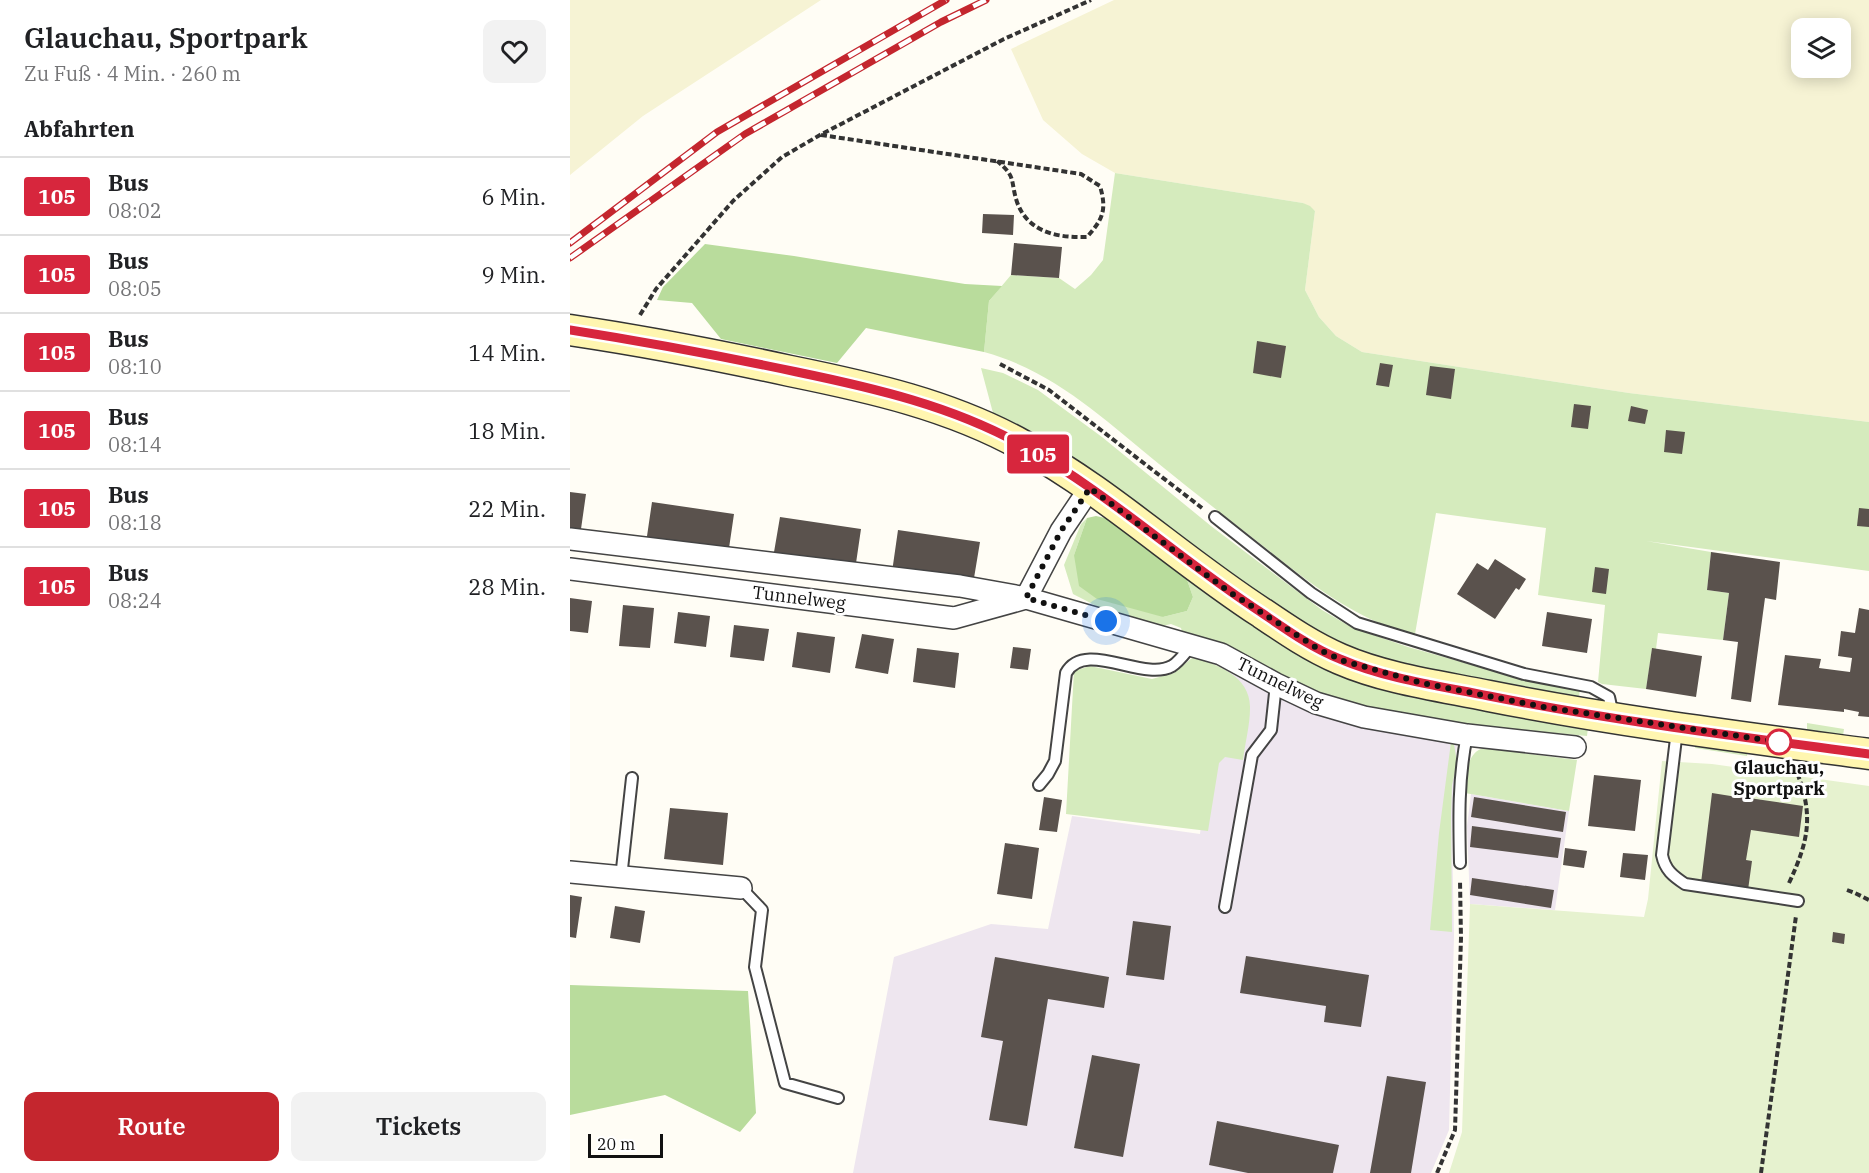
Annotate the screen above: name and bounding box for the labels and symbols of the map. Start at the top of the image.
line badge: 105 [1004,434,1072,474]
street label: Tunnelweg [751,580,847,615]
your location [1091,606,1121,636]
street label: Tunnelweg [1233,652,1328,714]
marker: Glauchau, Sportpark [1766,729,1792,755]
place label: Glauchau, Sportpark [1734,756,1825,800]
scale bar [588,1131,663,1158]

